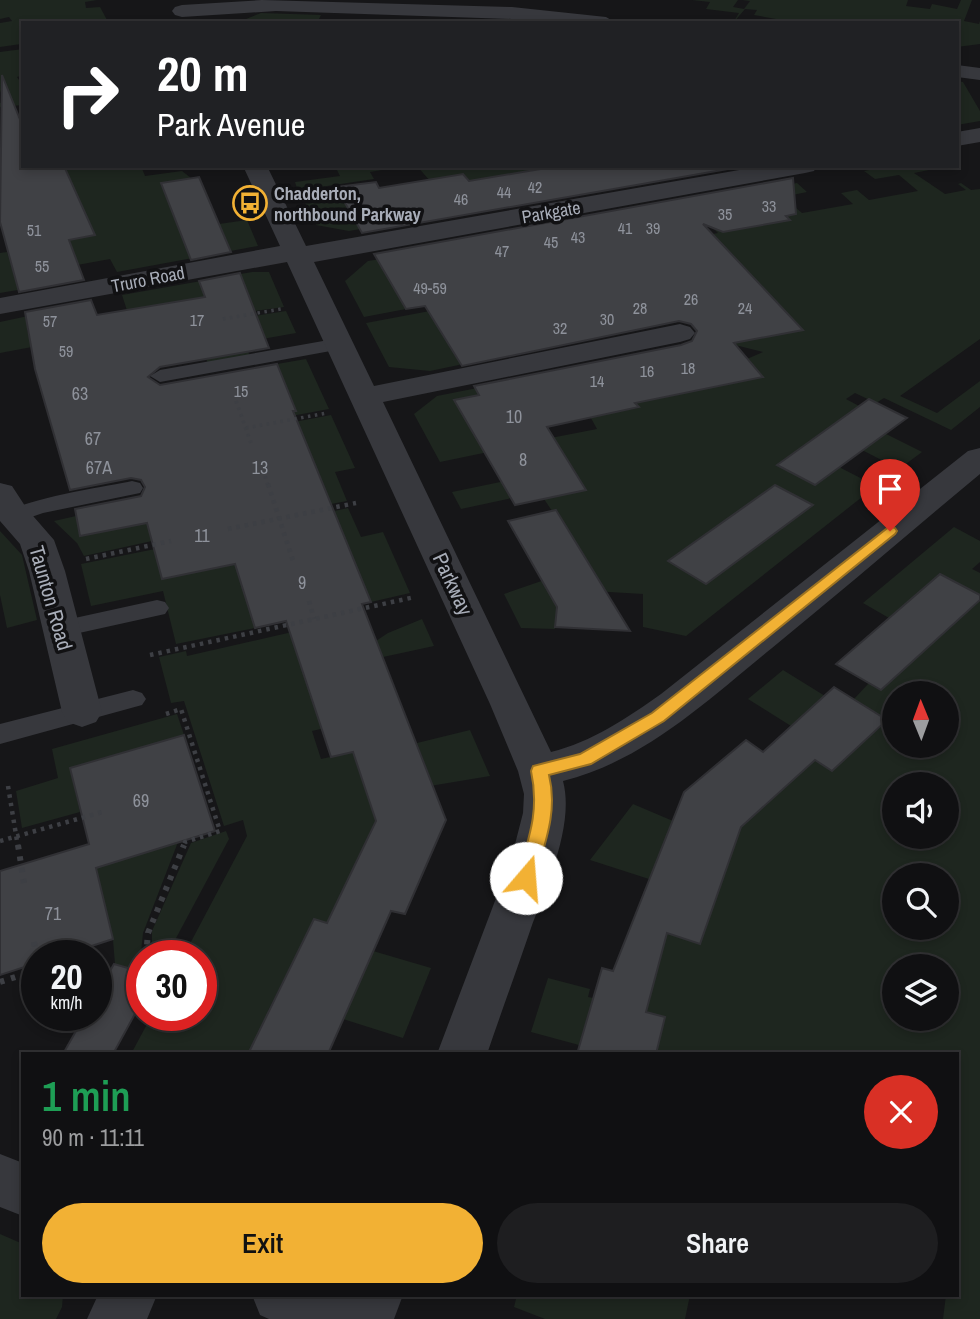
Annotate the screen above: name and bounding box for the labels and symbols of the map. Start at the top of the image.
house number: 42 [528,176,542,198]
place label: Chadderton, northbound Parkway [274,181,422,227]
house number: 44 [497,181,511,203]
bus stop icon: Chadderton, northbound Parkway [231,184,269,222]
house number: 46 [454,188,468,210]
street label: Parkgate [520,195,582,229]
house number: 33 [762,195,776,217]
house number: 35 [718,203,732,225]
house number: 41 [618,217,633,239]
house number: 39 [646,217,660,239]
house number: 51 [27,219,42,241]
house number: 43 [571,226,585,248]
house number: 45 [544,231,558,253]
house number: 47 [495,240,509,262]
house number: 55 [35,255,49,277]
street label: Truro Road [109,260,187,298]
house number: 49-59 [413,277,447,299]
house number: 26 [684,288,698,310]
house number: 28 [633,297,647,319]
house number: 24 [738,297,752,319]
house number: 30 [600,308,614,330]
house number: 17 [190,309,204,331]
house number: 57 [43,310,57,332]
house number: 32 [553,317,567,339]
house number: 59 [59,340,73,362]
house number: 18 [681,357,695,379]
house number: 16 [640,360,654,382]
house number: 14 [590,370,604,392]
house number: 15 [234,380,248,402]
house number: 63 [72,381,88,406]
house number: 10 [506,404,522,429]
house number: 67 [85,426,101,451]
house number: 8 [519,447,527,472]
house number: 67A [86,455,112,480]
house number: 13 [252,455,268,480]
pin [860,459,920,531]
house number: 11 [194,523,210,548]
street label: Taunton Road [22,542,80,654]
street label: Parkway [426,548,480,620]
house number: 9 [298,570,306,595]
north arrow [882,681,959,758]
house number: 69 [133,788,149,813]
position arrow [489,841,563,915]
house number: 71 [45,901,62,926]
speed limit sign: 30 [126,940,217,1031]

